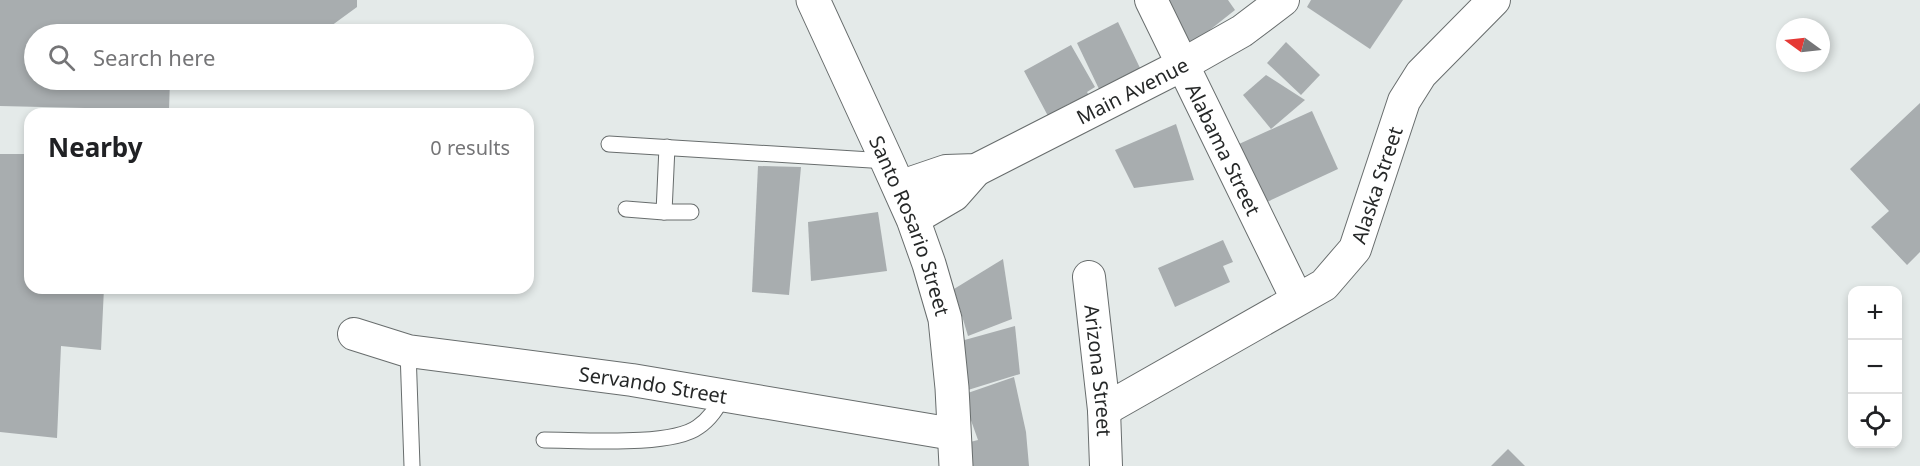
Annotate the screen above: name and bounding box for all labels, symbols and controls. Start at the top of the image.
north arrow [1776,18,1830,72]
search box [24,24,534,90]
icon: search [45,41,78,74]
text: Search here [93,42,215,72]
street label: Main Avenue [1072,51,1193,130]
street label: Alabama Street [1180,79,1268,220]
street label: Alaska Street [1344,123,1408,247]
text: Nearby [48,129,143,165]
street label: Santo Rosario Street [864,131,957,319]
text: 0 results [430,134,510,161]
map controls [1848,286,1902,448]
button: + [1848,286,1902,340]
street label: Arizona Street [1079,303,1118,437]
button: − [1848,340,1902,394]
street label: Servando Street [577,360,729,409]
button: locate [1848,394,1902,448]

